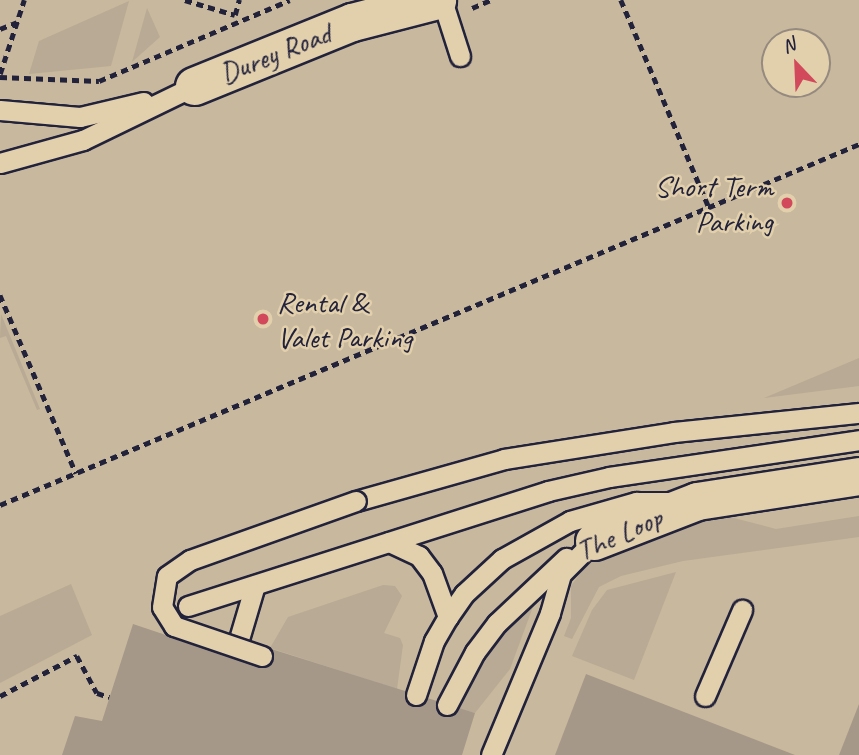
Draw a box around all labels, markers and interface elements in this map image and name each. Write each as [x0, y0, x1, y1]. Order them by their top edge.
street label: Durey Road [214, 14, 336, 92]
north arrow [761, 28, 831, 98]
text: N [778, 32, 799, 59]
place label: Short Term Parking [655, 168, 773, 238]
marker: Short Term Parking [779, 195, 795, 211]
place label: Rental & Valet Parking [277, 284, 413, 354]
marker: Rental & Valet Parking [255, 311, 271, 327]
street label: The Loop [570, 499, 668, 569]

